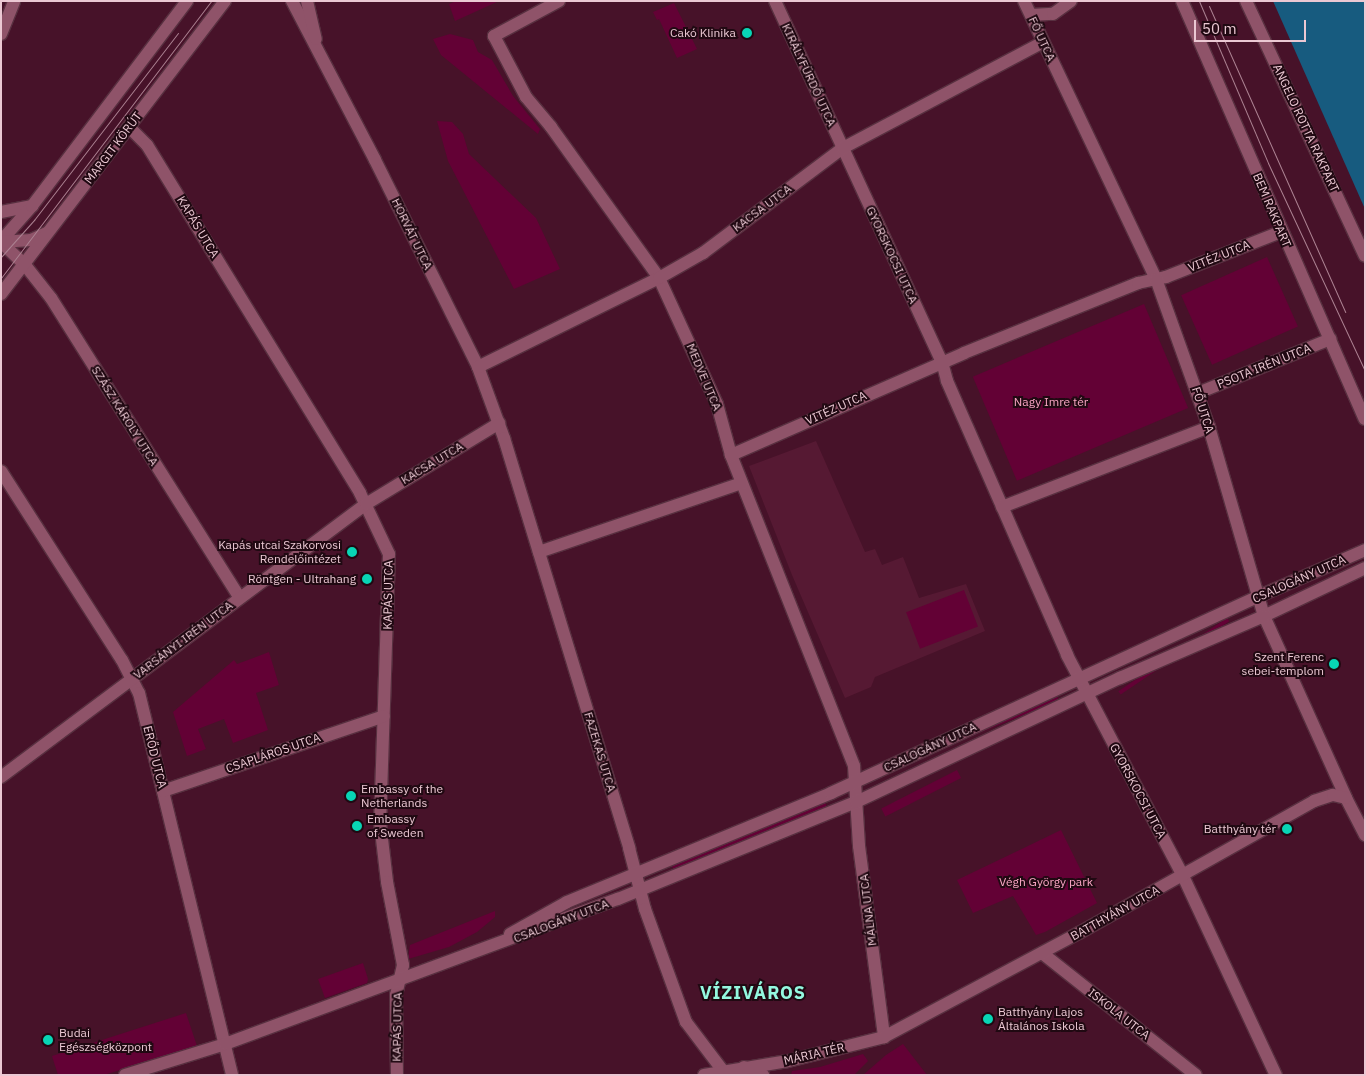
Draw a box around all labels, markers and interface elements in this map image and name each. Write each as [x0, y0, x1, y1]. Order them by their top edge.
scale bar [1196, 10, 1308, 42]
street label: FŐ UTCA [1025, 14, 1059, 64]
text: 50 m [1202, 19, 1237, 38]
street label: KIRÁLYFÜRDŐ UTCA [779, 21, 839, 129]
place label: Cakó Klinika [670, 26, 736, 40]
marker: Cakó Klinika [740, 26, 754, 40]
street label: ANGELO ROTTA RAKPART [1270, 62, 1342, 194]
street label: MARGIT KÖRÚT [81, 109, 145, 187]
street label: BEM RAKPART [1250, 171, 1294, 249]
street label: KACSA UTCA [730, 181, 794, 235]
street label: KAPÁS UTCA [174, 194, 222, 260]
street label: HORVÁT UTCA [389, 196, 435, 272]
street label: GYORSKOCSI UTCA [863, 204, 921, 306]
street label: VITÉZ UTCA [1186, 237, 1252, 275]
street label: MEDVE UTCA [683, 341, 725, 413]
street label: PSOTA IRÉN UTCA [1215, 341, 1313, 391]
street label: SZÁSZ KÁROLY UTCA [88, 364, 162, 468]
street label: FŐ UTCA [1189, 385, 1217, 435]
street label: VITÉZ UTCA [803, 388, 869, 428]
park label: Nagy Imre tér [1014, 395, 1088, 409]
street label: KACSA UTCA [398, 439, 466, 487]
place label: Kapás utcai Szakorvosi Rendelőintézet [218, 538, 341, 566]
marker: Kapás utcai Szakorvosi Rendelőintézet [345, 545, 359, 559]
street label: CSALOGÁNY UTCA [1250, 552, 1348, 606]
street label: KAPÁS UTCA [380, 560, 396, 630]
place label: Röntgen - Ultrahang [248, 572, 356, 586]
marker: Röntgen - Ultrahang [360, 572, 374, 586]
street label: VARSÁNYI IRÉN UTCA [130, 598, 236, 682]
place label: Szent Ferenc sebei-templom [1242, 650, 1324, 678]
marker: Szent Ferenc sebei-templom [1328, 658, 1340, 670]
street label: FAZEKAS UTCA [581, 710, 619, 794]
street label: CSALOGÁNY UTCA [881, 719, 979, 775]
street label: ERŐD UTCA [140, 724, 170, 790]
street label: CSAPLÁROS UTCA [224, 730, 322, 776]
street label: GYORSKOCSI UTCA [1107, 741, 1169, 841]
place label: Embassy of the Netherlands [361, 782, 443, 810]
marker: Embassy of the Netherlands [345, 790, 357, 802]
place label: Embassy of Sweden [367, 812, 423, 840]
marker: Embassy of Sweden [351, 820, 363, 832]
place label: Batthyány tér [1204, 822, 1276, 836]
marker: Batthyány tér [1280, 822, 1294, 836]
street label: MÁLNA UTCA [856, 873, 880, 947]
park label: Végh György park [999, 875, 1093, 889]
street label: BATTHYÁNY UTCA [1068, 883, 1162, 943]
street label: CSALOGÁNY UTCA [511, 896, 611, 946]
district label: VÍZIVÁROS [699, 982, 807, 1004]
street label: ISKOLA UTCA [1085, 985, 1153, 1043]
street label: KAPÁS UTCA [389, 992, 405, 1062]
place label: Batthyány Lajos Általános Iskola [998, 1005, 1085, 1033]
marker: Batthyány Lajos Általános Iskola [982, 1013, 994, 1025]
place label: Budai Egészségközpont [59, 1026, 152, 1054]
marker: Budai Egészségközpont [41, 1033, 55, 1047]
street label: MÁRIA TÉR [782, 1040, 846, 1068]

